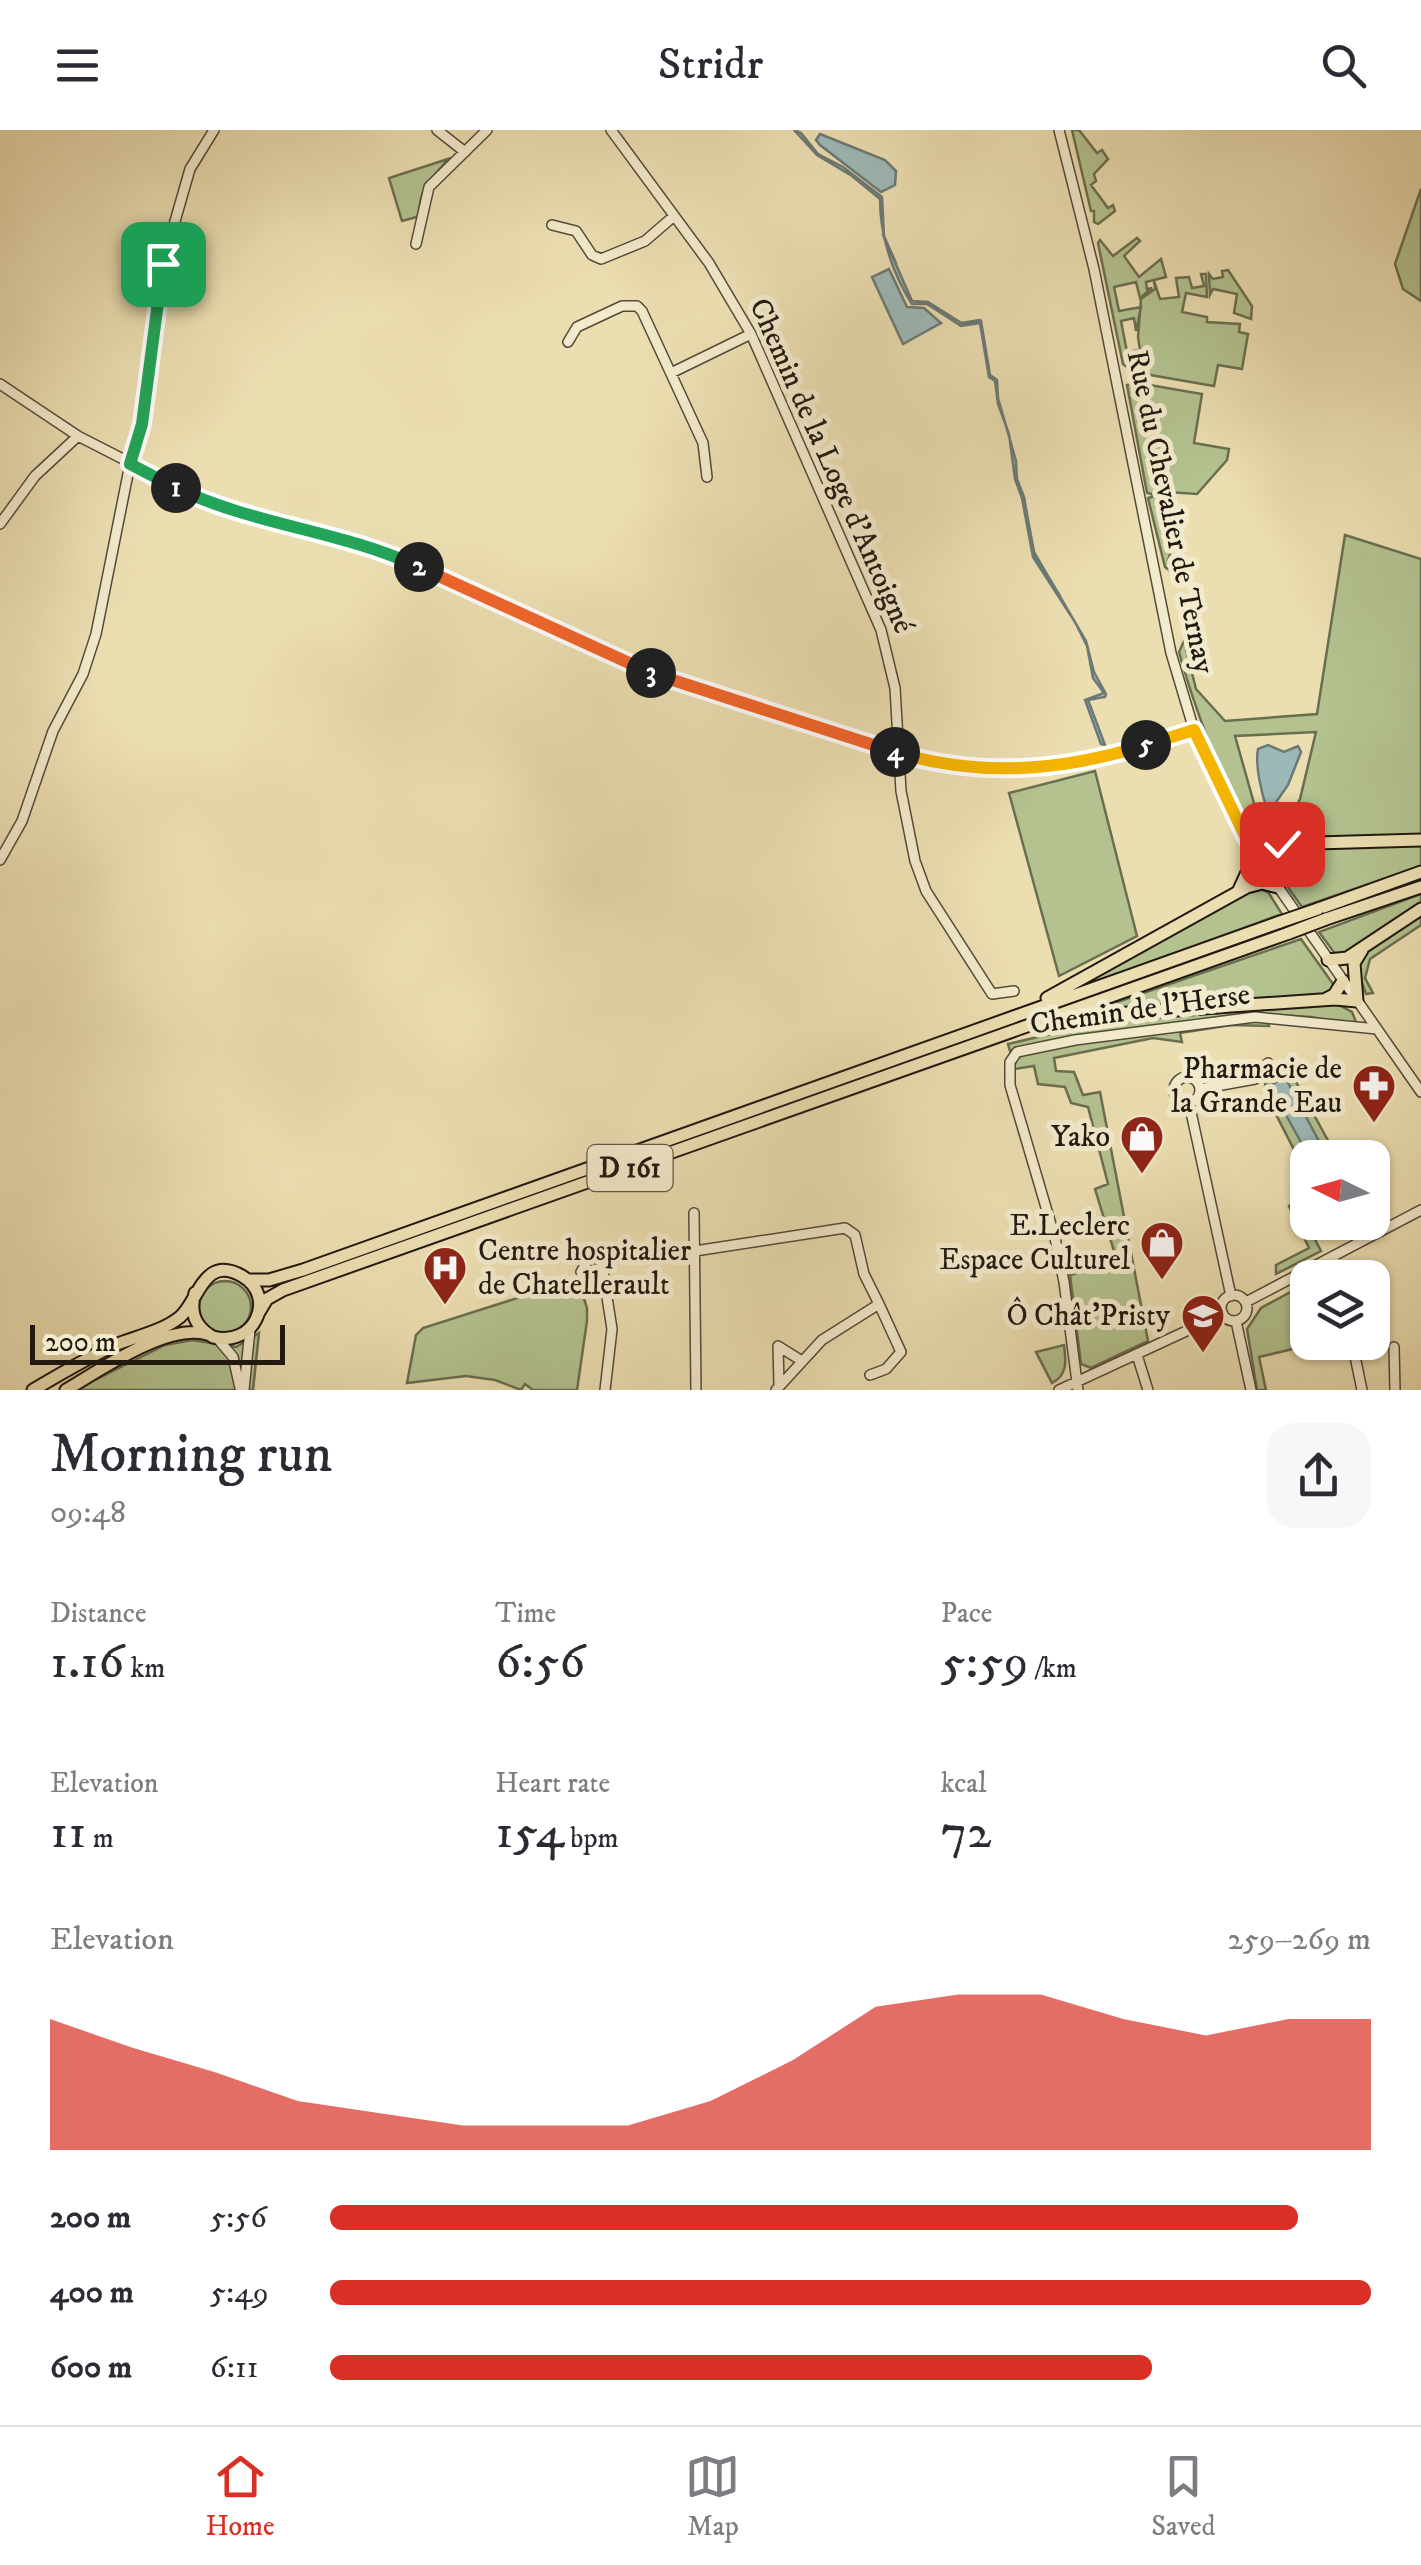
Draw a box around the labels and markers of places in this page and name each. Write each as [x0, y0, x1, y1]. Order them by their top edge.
pin [121, 222, 206, 307]
pin: 1 [151, 463, 201, 513]
pin: 2 [394, 542, 444, 592]
pin: 3 [626, 648, 676, 698]
pin: 5 [1121, 720, 1171, 770]
pin: 4 [870, 727, 920, 777]
pin [1240, 802, 1325, 887]
place label: Pharmacie de la Grande Eau [1171, 1051, 1342, 1122]
pharmacy icon: Pharmacie de la Grande Eau [1351, 1063, 1397, 1124]
shop icon: Yako [1119, 1114, 1165, 1175]
place label: Yako [1051, 1119, 1110, 1156]
place label: E.Leclerc Espace Culturel [939, 1208, 1130, 1279]
shop icon: E.Leclerc Espace Culturel [1139, 1220, 1185, 1281]
place label: Centre hospitalier de Chatellerault [478, 1233, 691, 1304]
hospital icon: Centre hospitalier de Chatellerault [422, 1245, 468, 1306]
school or university icon: Ô Chât'Pristy [1180, 1293, 1226, 1354]
place label: Ô Chât'Pristy [1006, 1296, 1171, 1335]

